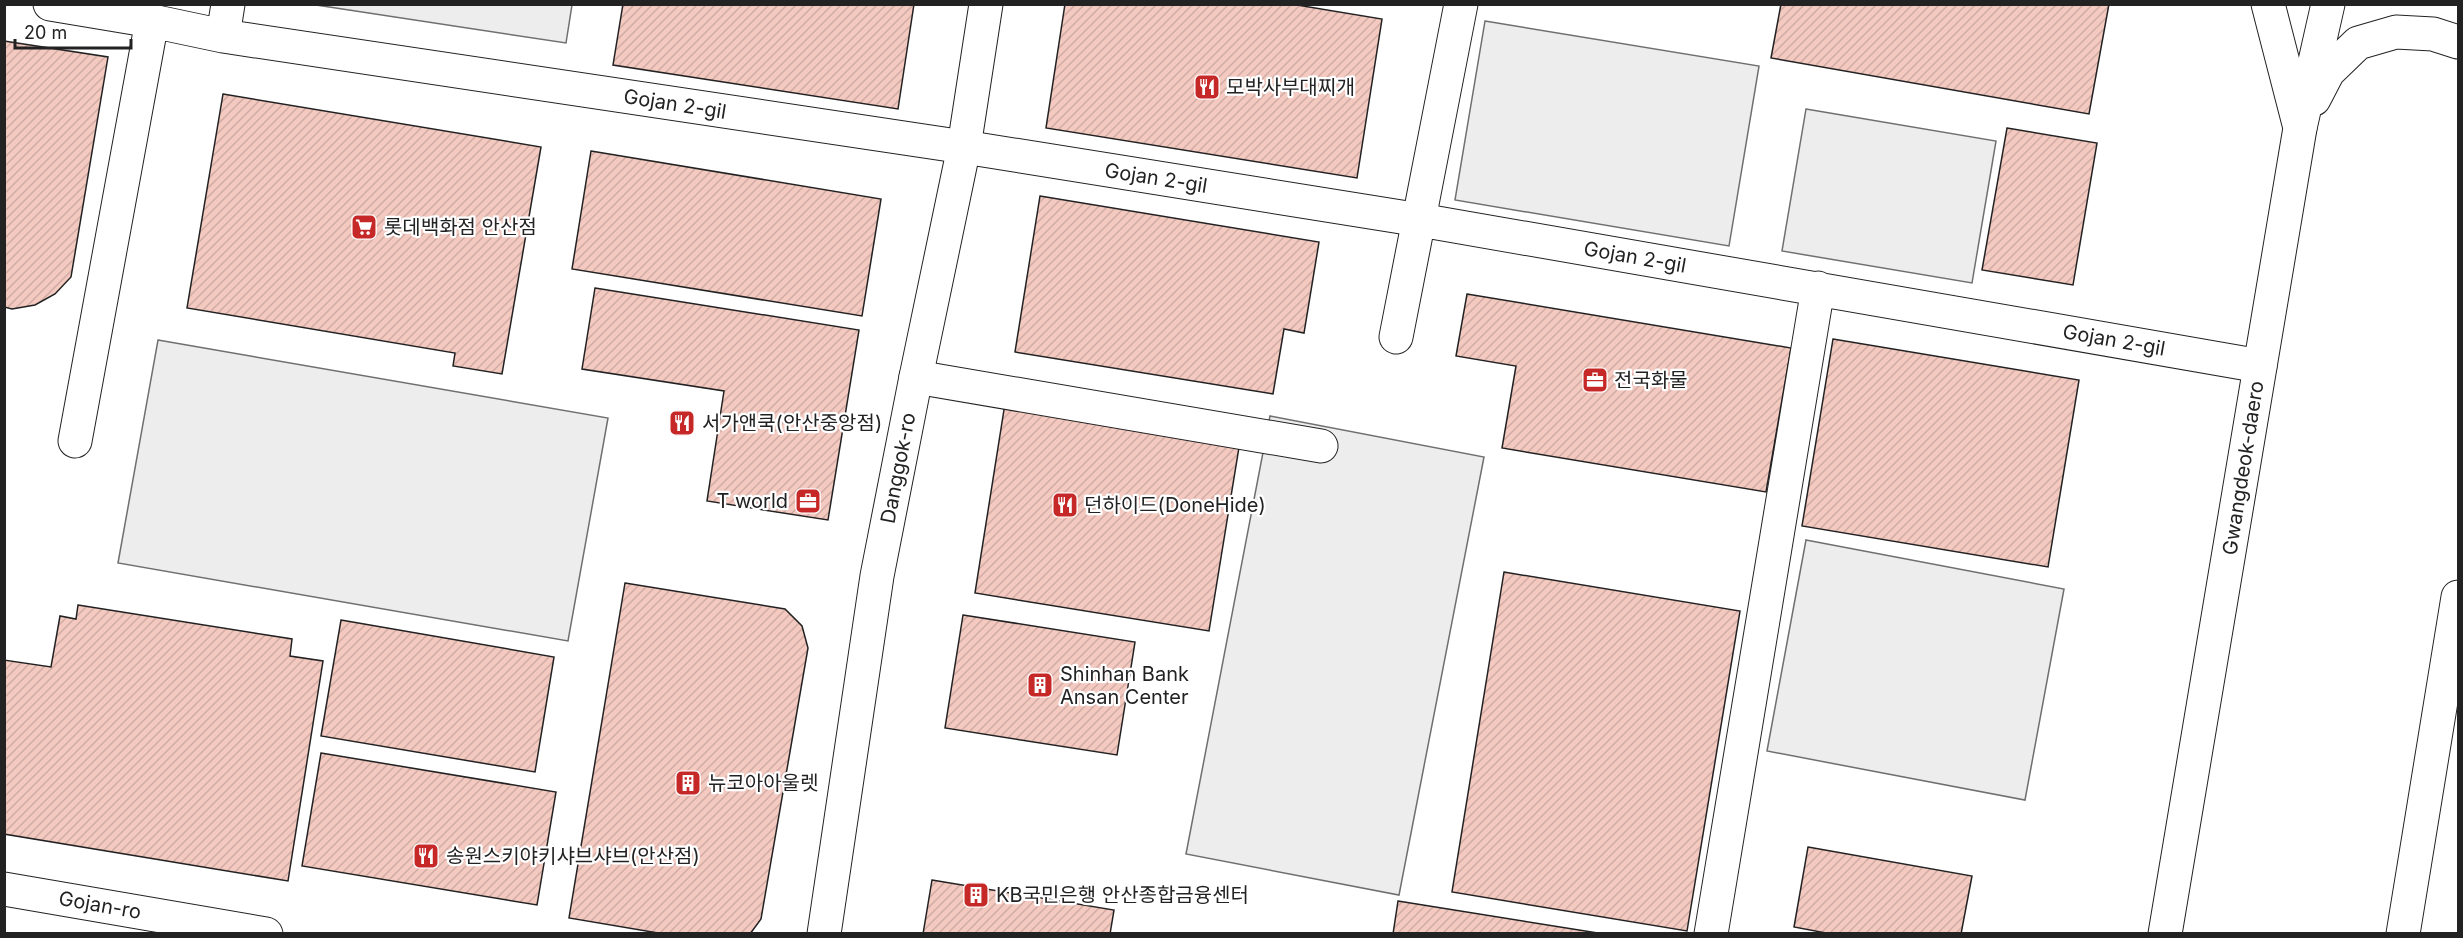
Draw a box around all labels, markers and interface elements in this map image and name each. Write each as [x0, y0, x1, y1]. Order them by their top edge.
scale bar [15, 12, 130, 50]
text: 20 m [24, 22, 67, 43]
restaurant icon: 모박사부대찌개 [1192, 72, 1222, 102]
place label: 모박사부대찌개 [1226, 75, 1355, 99]
street label: Gojan 2-gil [622, 84, 728, 124]
street label: Gojan 2-gil [1103, 158, 1209, 198]
supermarket icon: 롯데백화점 안산점 [349, 212, 379, 242]
place label: 롯데백화점 안산점 [384, 215, 537, 239]
street label: Gojan 2-gil [1582, 236, 1688, 278]
street label: Gojan 2-gil [2061, 319, 2167, 361]
office icon: 전국화물 [1580, 365, 1610, 395]
place label: 전국화물 [1614, 368, 1688, 392]
street label: Gwangdeok-daero [2217, 379, 2269, 557]
restaurant icon: 서가앤쿡(안산중앙점) [667, 408, 697, 438]
place label: 서가앤쿡(안산중앙점) [702, 411, 882, 435]
street label: Danggok-ro [875, 411, 921, 525]
office icon: T world [793, 486, 823, 516]
place label: T world [717, 489, 788, 513]
restaurant icon: 던하이드(DoneHide) [1050, 490, 1080, 520]
place label: 던하이드(DoneHide) [1084, 493, 1266, 517]
place label: Shinhan Bank Ansan Center [1060, 662, 1189, 709]
building icon: Shinhan Bank Ansan Center [1025, 670, 1055, 700]
building icon: 뉴코아아울렛 [673, 768, 703, 798]
place label: 뉴코아아울렛 [708, 771, 818, 795]
restaurant icon: 송원스키야키샤브샤브(안산점) [411, 841, 441, 871]
place label: 송원스키야키샤브샤브(안산점) [446, 844, 700, 868]
building icon: KB국민은행 안산종합금융센터 [961, 880, 991, 910]
place label: KB국민은행 안산종합금융센터 [996, 883, 1249, 907]
street label: Gojan-ro [57, 886, 143, 924]

